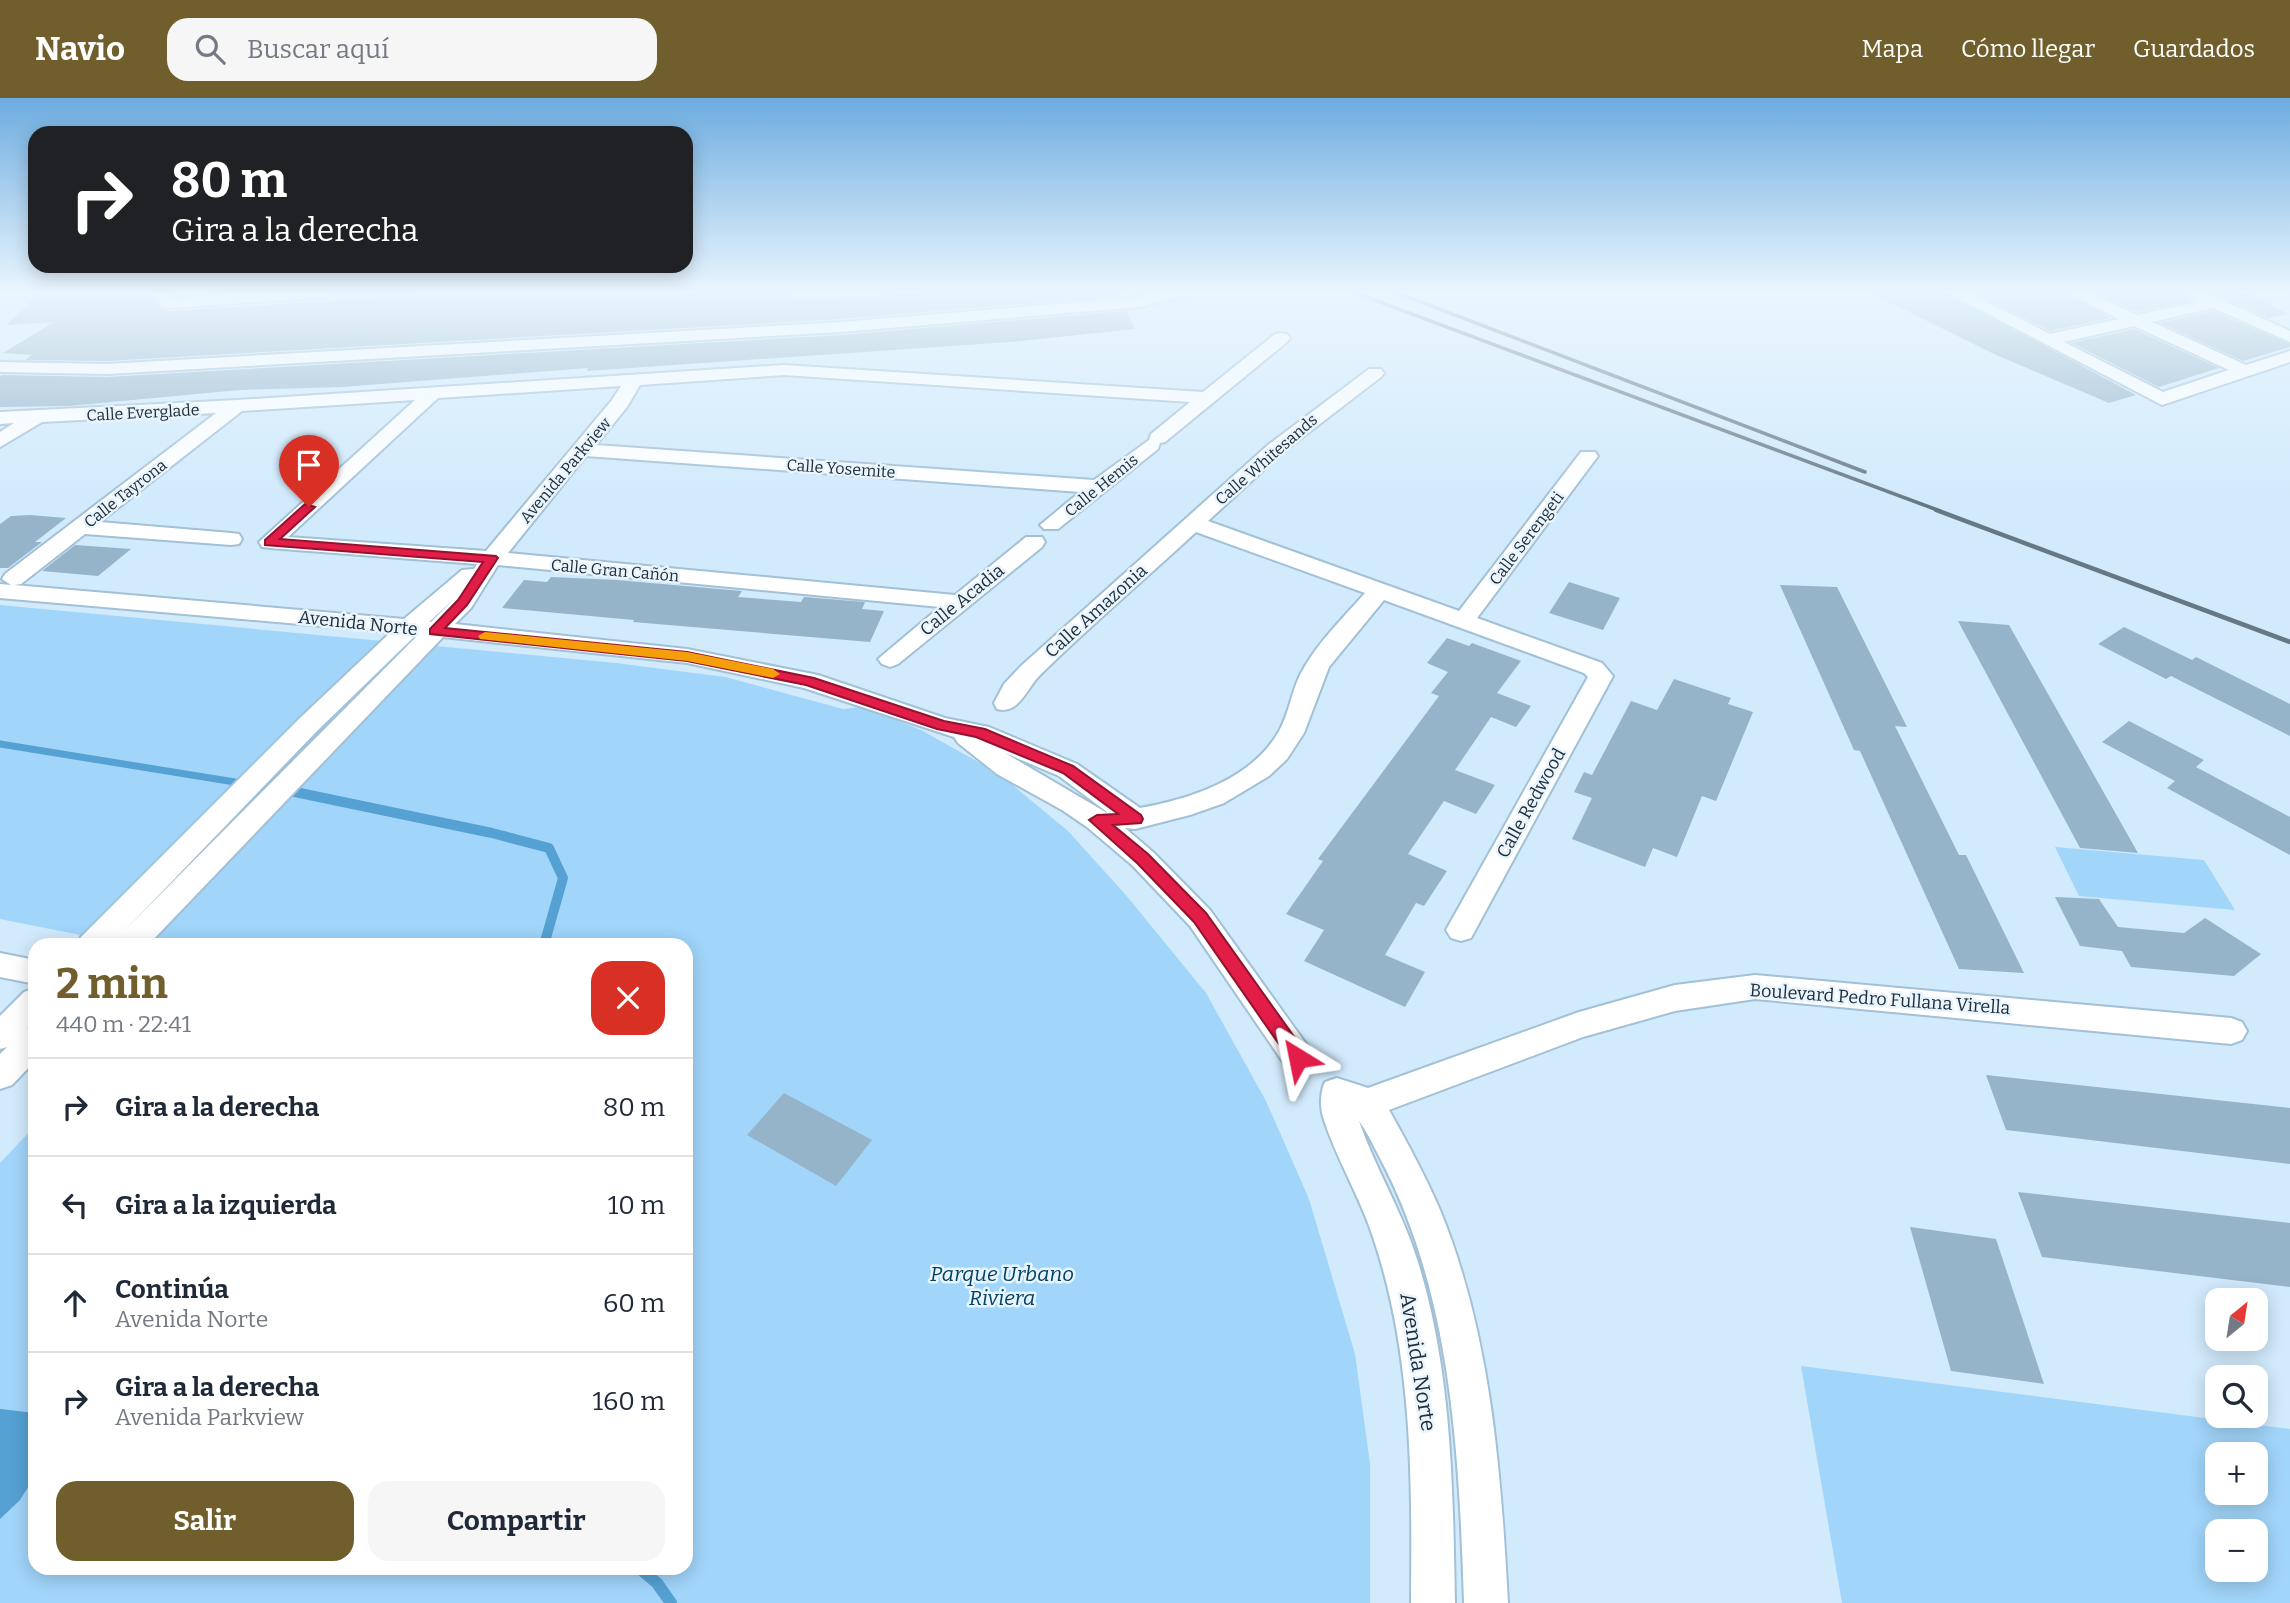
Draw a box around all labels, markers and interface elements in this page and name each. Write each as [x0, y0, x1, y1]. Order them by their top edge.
search box [167, 18, 657, 81]
text: Navio [35, 29, 125, 69]
icon: search [191, 30, 229, 68]
text: Buscar aquí [247, 34, 389, 65]
text: Mapa [1862, 35, 1923, 63]
text: Cómo llegar [1961, 35, 2095, 63]
text: Guardados [2133, 35, 2255, 63]
text: 80 m [171, 151, 287, 210]
icon: right [56, 154, 147, 245]
text: Gira a la derecha [171, 211, 418, 249]
street label: Calle Everglade [86, 400, 200, 425]
street label: Calle Whitesands [1211, 410, 1321, 509]
street label: Avenida Parkview [516, 414, 615, 527]
pin [279, 435, 339, 507]
icon: arrive [290, 446, 328, 484]
street label: Calle Hemis [1061, 450, 1142, 521]
street label: Calle Tayrona [80, 455, 171, 532]
street label: Calle Yosemite [786, 455, 896, 482]
street label: Calle Serengeti [1485, 488, 1568, 589]
street label: Calle Gran Cañón [550, 555, 680, 586]
street label: Calle Acadia [916, 559, 1009, 641]
street label: Calle Amazonia [1040, 559, 1152, 663]
street label: Avenida Norte [297, 606, 419, 640]
street label: Calle Redwood [1492, 744, 1570, 862]
text: 2 min [56, 959, 168, 1009]
button: close [591, 961, 665, 1035]
street label: Boulevard Pedro Fullana Virella [1749, 979, 2011, 1019]
text: 440 m · 22:41 [56, 1010, 191, 1038]
position arrow [1261, 1021, 1335, 1095]
icon: right [56, 1088, 94, 1126]
text: Gira a la derecha [115, 1092, 319, 1123]
text: 80 m [603, 1092, 665, 1123]
icon: left [56, 1186, 94, 1224]
text: Gira a la izquierda [115, 1190, 337, 1221]
text: 10 m [608, 1190, 665, 1221]
park label: Parque Urbano Riviera [930, 1261, 1074, 1311]
text: Continúa [115, 1274, 229, 1305]
icon: ahead [56, 1284, 94, 1322]
text: 60 m [603, 1288, 665, 1319]
north arrow [2205, 1288, 2268, 1351]
map controls [2205, 1288, 2268, 1582]
street label: Avenida Norte [1394, 1291, 1442, 1433]
text: Avenida Norte [115, 1305, 268, 1333]
button: search [2205, 1365, 2268, 1428]
text: Gira a la derecha [115, 1372, 319, 1403]
icon: right [56, 1382, 94, 1420]
text: 160 m [593, 1386, 665, 1417]
text: Avenida Parkview [115, 1403, 304, 1431]
button: + [2205, 1442, 2268, 1505]
button: Salir [56, 1481, 354, 1561]
button: Compartir [368, 1481, 665, 1561]
button: − [2205, 1519, 2268, 1582]

